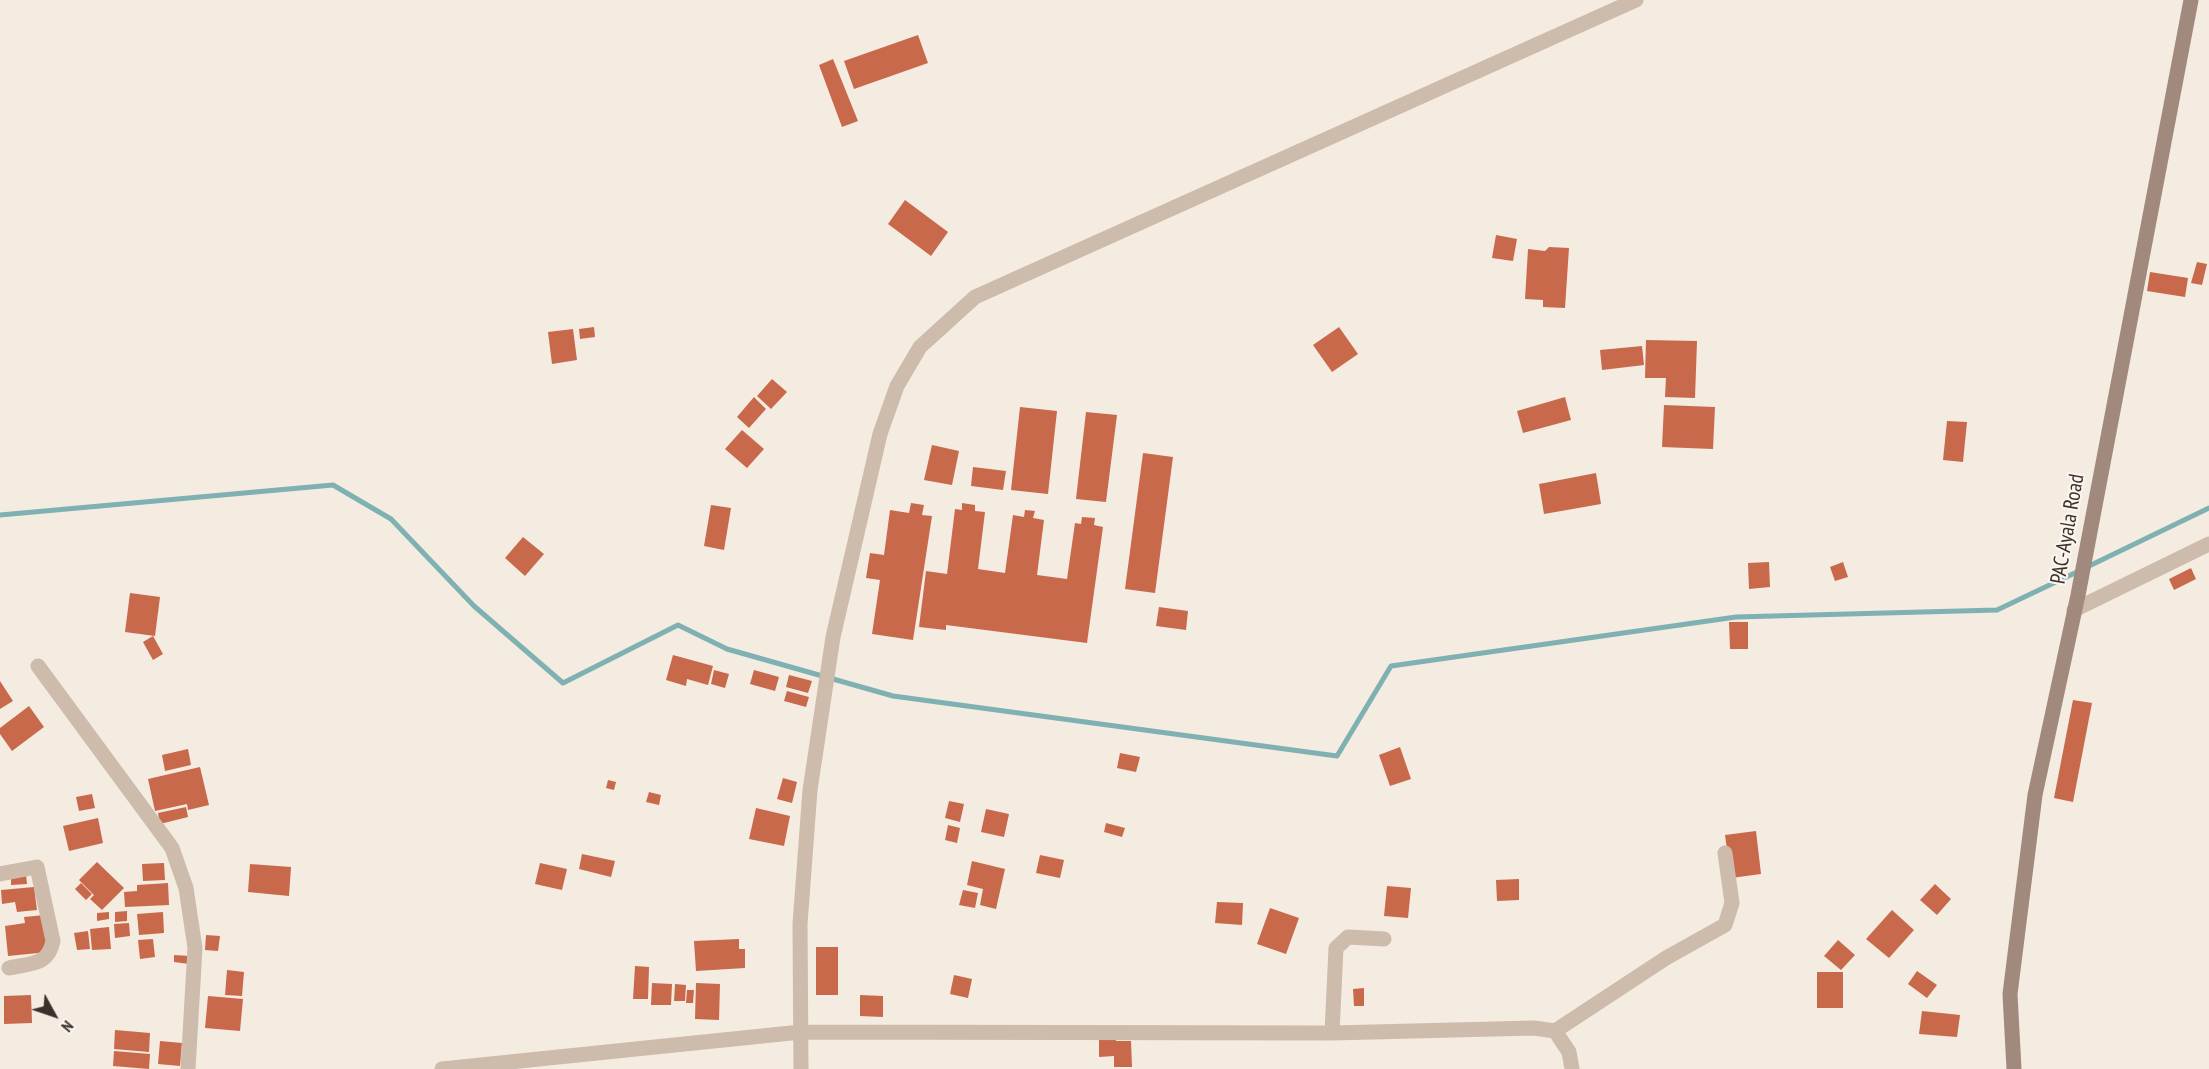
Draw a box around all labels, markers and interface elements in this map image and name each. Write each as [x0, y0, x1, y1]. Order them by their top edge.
street label: PAC-Ayala Road [2046, 472, 2090, 586]
north arrow [24, 985, 84, 1045]
text: N [57, 1017, 78, 1036]

